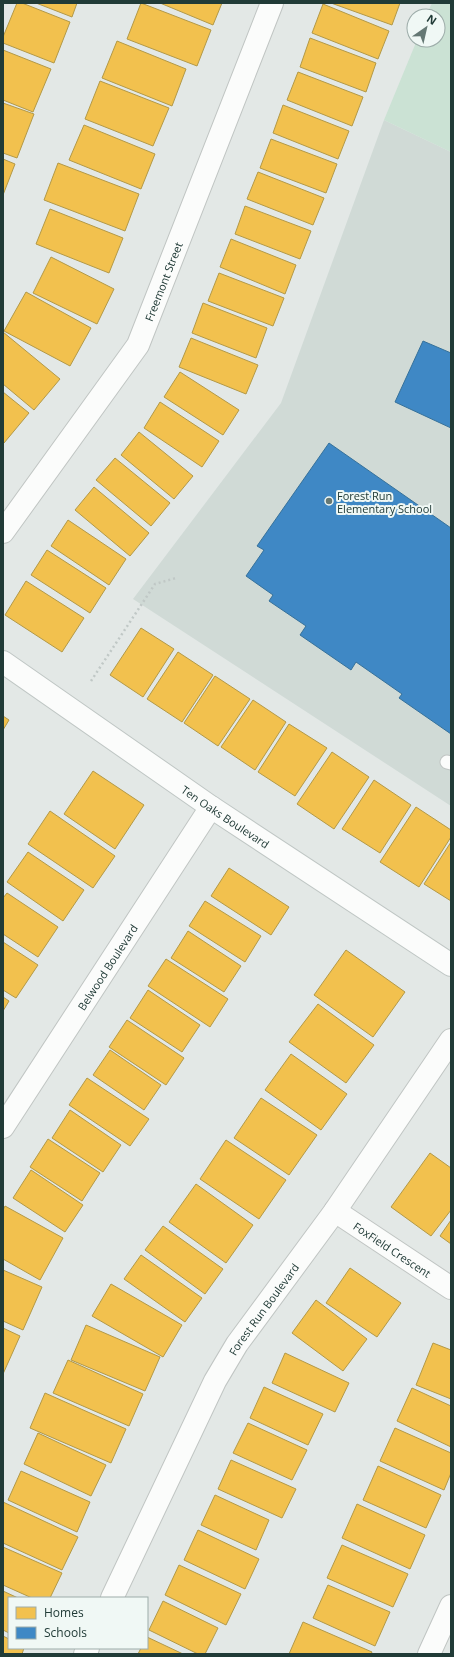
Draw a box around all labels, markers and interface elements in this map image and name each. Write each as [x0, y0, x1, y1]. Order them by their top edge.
north arrow [406, 8, 446, 48]
text: N [424, 11, 440, 28]
street label: Freemont Street [141, 240, 185, 323]
place label: Forest Run Elementary School [337, 488, 432, 516]
marker: Forest Run Elementary School [324, 496, 334, 506]
street label: Ten Oaks Boulevard [179, 781, 273, 851]
street label: Belwood Boulevard [74, 921, 141, 1013]
street label: FoxField Crescent [351, 1218, 434, 1280]
street label: Forest Run Boulevard [225, 1260, 302, 1358]
legend [8, 1597, 148, 1649]
text: Homes [44, 1604, 84, 1621]
text: Schools [44, 1624, 87, 1641]

